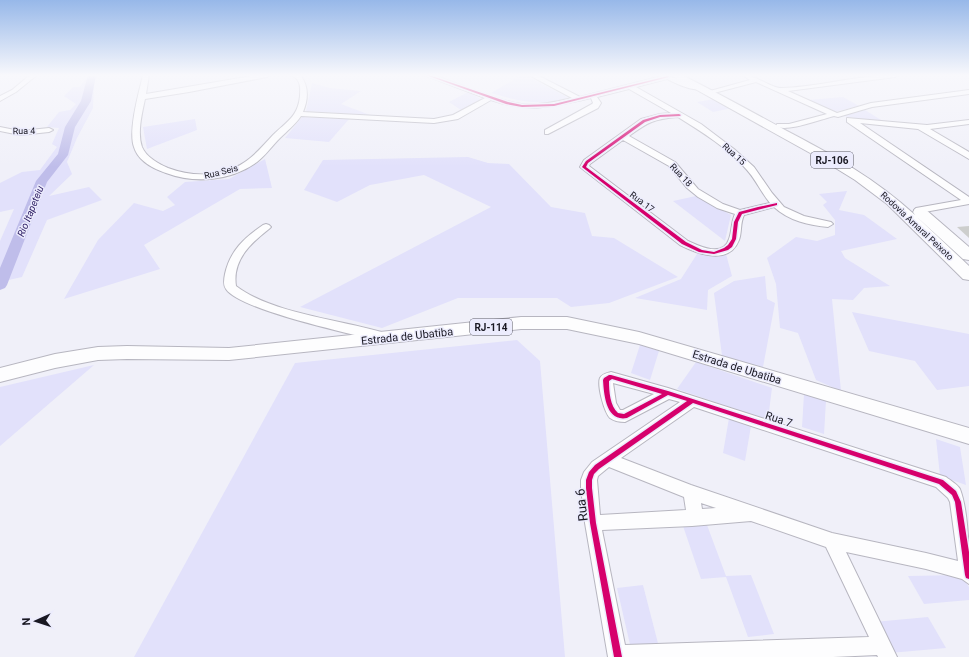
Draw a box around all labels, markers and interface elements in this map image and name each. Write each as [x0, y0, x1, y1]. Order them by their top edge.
street label: Rua 4 [13, 126, 35, 136]
street label: Rua 15 [720, 141, 748, 167]
road number: RJ-106 [811, 152, 853, 168]
street label: Rua 18 [668, 161, 694, 189]
street label: Rua Seis [203, 163, 239, 181]
water label: Rio Itapeteiu [15, 183, 46, 238]
street label: Rua 17 [628, 190, 656, 214]
street label: Rodovia Amaral Peixoto [879, 190, 955, 262]
road number: RJ-114 [470, 319, 512, 335]
street label: Estrada de Ubatiba [360, 325, 454, 348]
street label: Estrada de Ubatiba [691, 348, 783, 387]
street label: Rua 7 [764, 409, 794, 430]
street label: Rua 6 [572, 488, 591, 522]
north arrow [16, 601, 56, 641]
text: N [20, 617, 33, 626]

